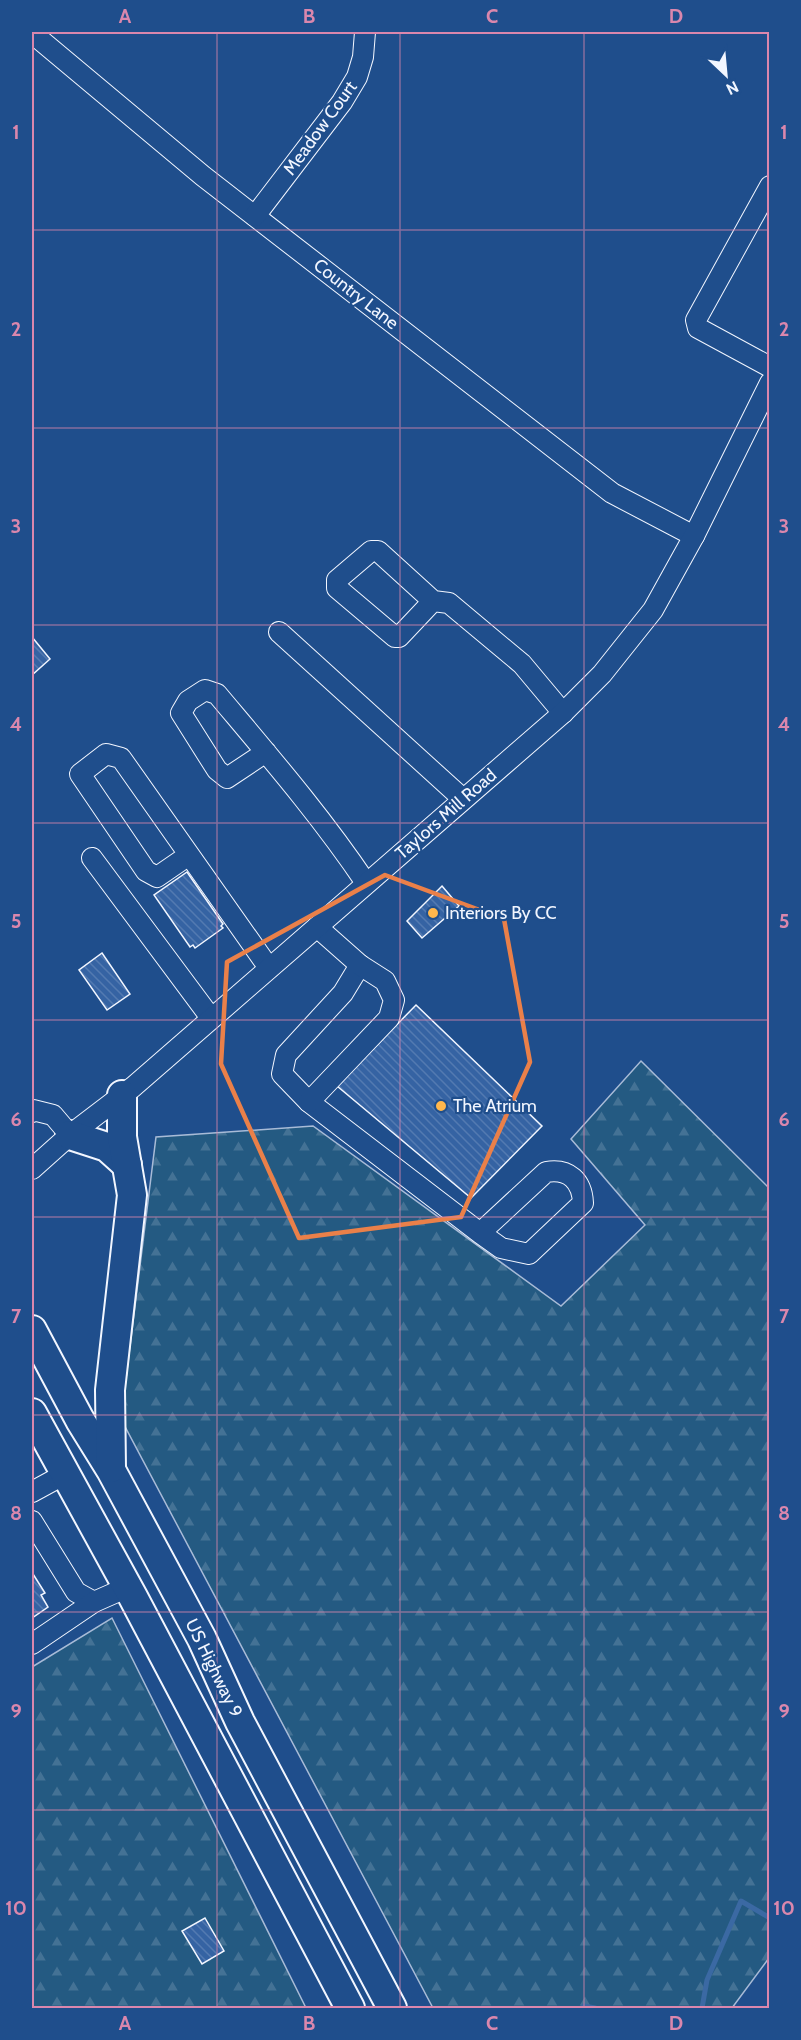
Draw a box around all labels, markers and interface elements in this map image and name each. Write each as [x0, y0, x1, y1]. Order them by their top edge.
text: A [119, 4, 132, 28]
text: B [303, 4, 315, 28]
text: C [486, 4, 498, 28]
text: D [669, 4, 683, 28]
north arrow [696, 45, 756, 105]
street label: Meadow Court [278, 77, 362, 179]
text: N [723, 77, 742, 99]
text: 1 [12, 120, 20, 144]
text: 1 [780, 120, 788, 144]
street label: Country Lane [309, 254, 403, 334]
text: 2 [11, 317, 21, 341]
text: 2 [779, 317, 789, 341]
text: 3 [11, 514, 21, 538]
text: 3 [779, 514, 789, 538]
text: 4 [10, 712, 22, 736]
text: 4 [778, 712, 790, 736]
street label: Taylors Mill Road [391, 764, 501, 864]
place label: Interiors By CC [445, 902, 557, 924]
marker: Interiors By CC [426, 906, 440, 920]
text: 5 [11, 909, 21, 933]
text: 5 [779, 909, 789, 933]
place label: The Atrium [453, 1095, 537, 1117]
marker: The Atrium [434, 1099, 448, 1113]
text: 6 [10, 1107, 22, 1131]
text: 6 [778, 1107, 790, 1131]
text: 7 [11, 1304, 22, 1328]
text: 7 [779, 1304, 790, 1328]
text: 8 [10, 1501, 22, 1525]
text: 8 [778, 1501, 790, 1525]
street label: US Highway 9 [181, 1615, 247, 1721]
text: 9 [10, 1699, 22, 1723]
text: 9 [778, 1699, 790, 1723]
text: 10 [5, 1896, 27, 1920]
text: 10 [773, 1896, 795, 1920]
text: A [119, 2011, 132, 2035]
text: B [303, 2011, 315, 2035]
text: C [486, 2011, 498, 2035]
text: D [669, 2011, 683, 2035]

